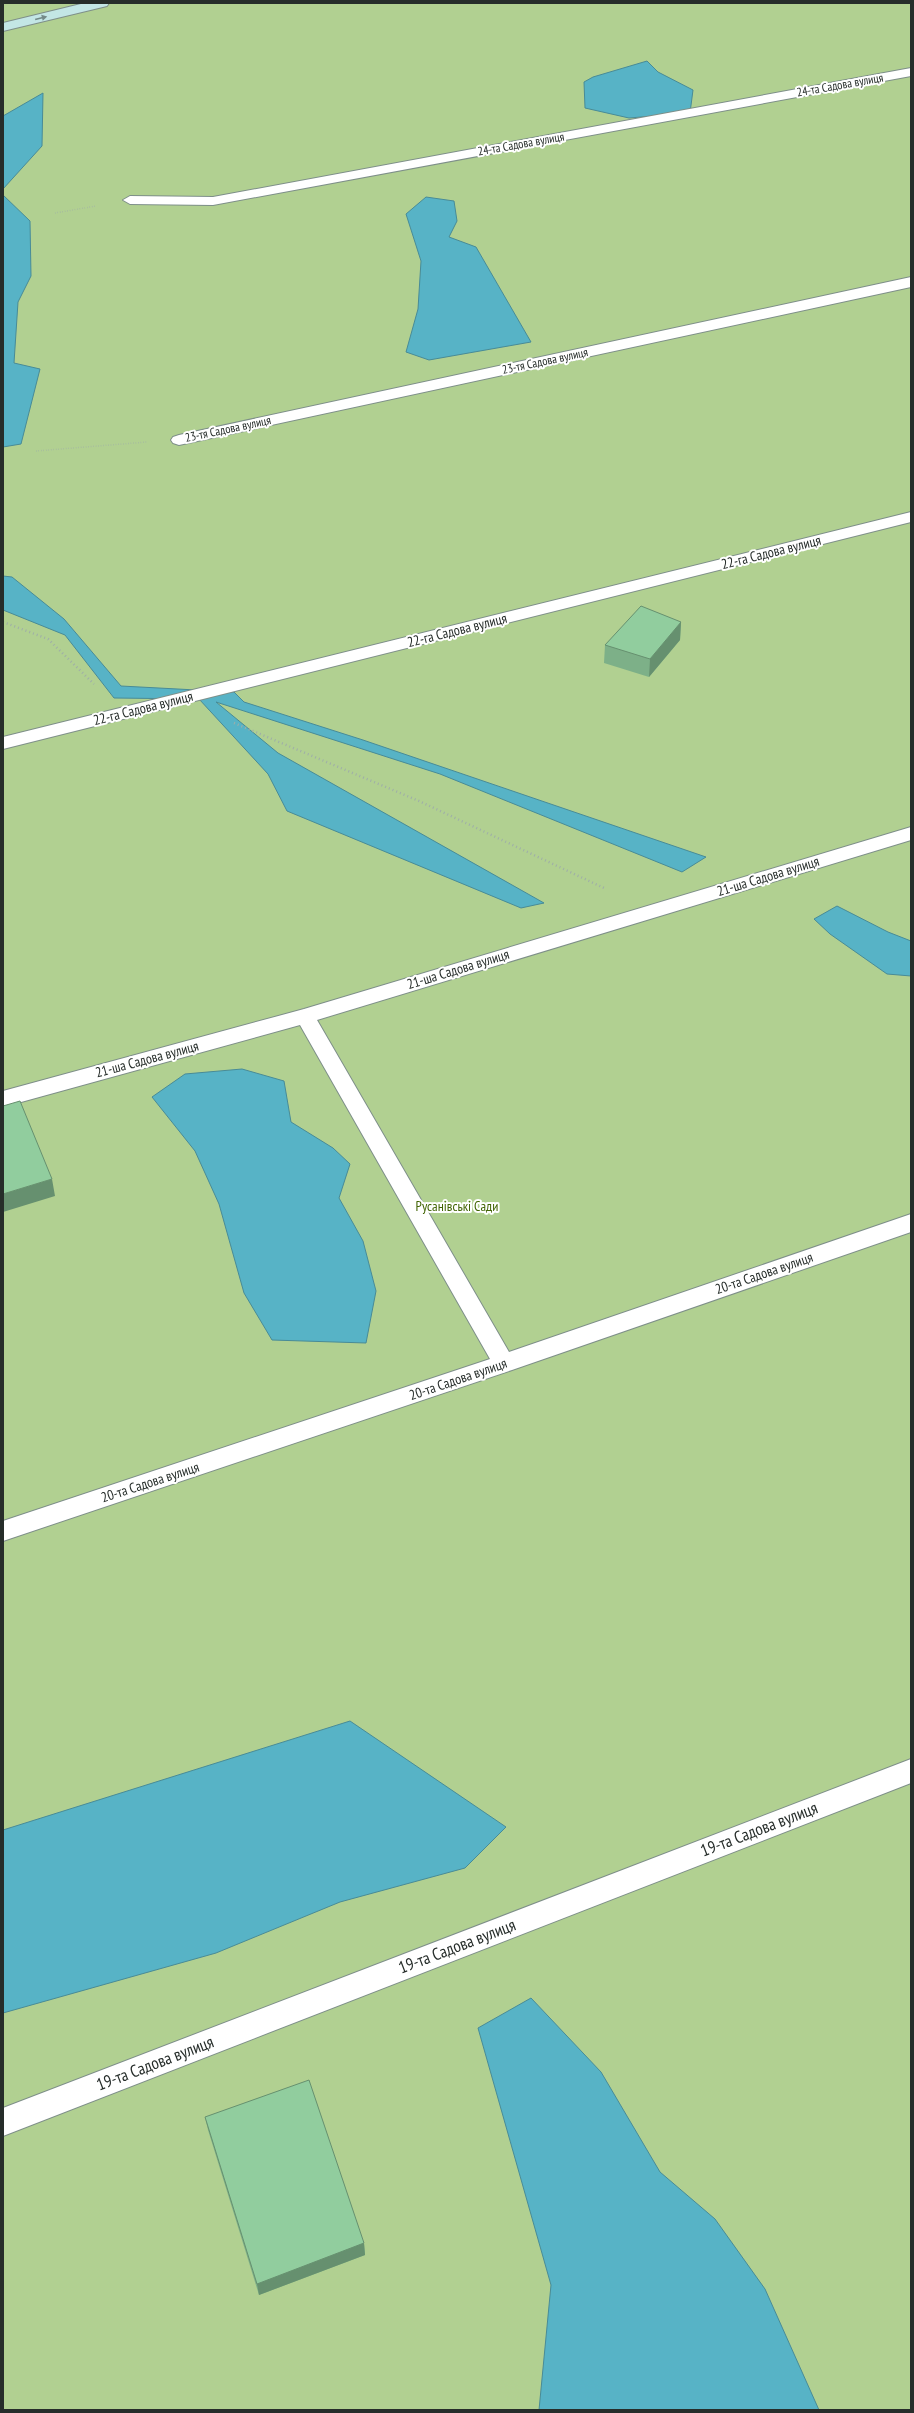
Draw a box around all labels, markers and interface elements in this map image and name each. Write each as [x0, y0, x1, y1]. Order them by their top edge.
one-way arrow [35, 15, 47, 21]
street label: 24-та Садова вулиця [796, 69, 885, 99]
street label: 24-та Садова вулиця [477, 128, 566, 158]
street label: 23-тя Садова вулиця [501, 344, 590, 377]
street label: 23-тя Садова вулиця [184, 412, 273, 445]
street label: 22-га Садова вулиця [719, 531, 823, 573]
street label: 22-га Садова вулиця [405, 609, 509, 651]
street label: 22-га Садова вулиця [91, 687, 195, 729]
street label: 21-ша Садова вулиця [715, 852, 821, 900]
street label: 21-ша Садова вулиця [405, 945, 511, 993]
street label: 21-ша Садова вулиця [93, 1037, 201, 1081]
park label: Русанівські Сади [416, 1197, 498, 1215]
street label: 20-та Садова вулиця [713, 1248, 815, 1298]
street label: 20-та Садова вулиця [407, 1354, 509, 1404]
street label: 20-та Садова вулиця [99, 1458, 201, 1506]
street label: 19-та Садова вулиця [697, 1797, 821, 1861]
street label: 19-та Садова вулиця [395, 1914, 519, 1978]
street label: 19-та Садова вулиця [93, 2031, 217, 2095]

